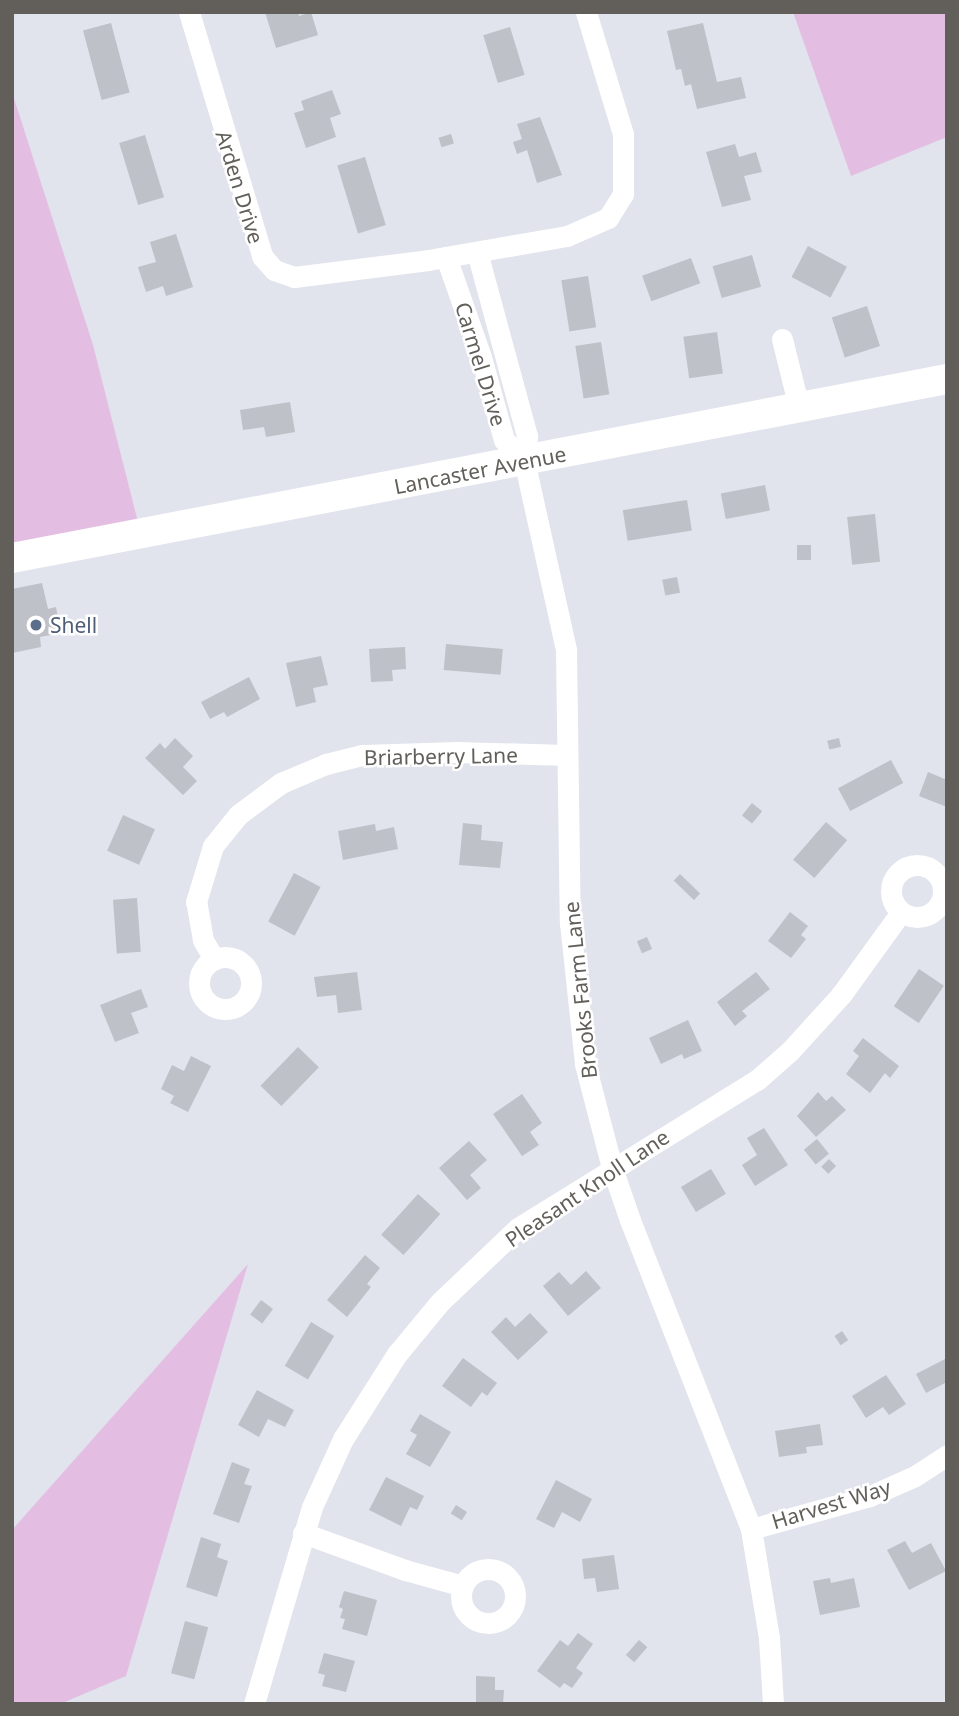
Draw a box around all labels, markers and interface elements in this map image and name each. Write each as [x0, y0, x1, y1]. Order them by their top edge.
street label: Arden Drive [211, 127, 269, 247]
street label: Carmel Drive [450, 299, 512, 429]
street label: Lancaster Avenue [392, 441, 568, 499]
place label: Shell [50, 612, 97, 638]
marker: Shell [28, 617, 44, 633]
street label: Briarberry Lane [364, 742, 518, 770]
street label: Brooks Farm Lane [558, 900, 602, 1080]
street label: Pleasant Knoll Lane [500, 1124, 674, 1252]
street label: Harvest Way [768, 1474, 894, 1534]

